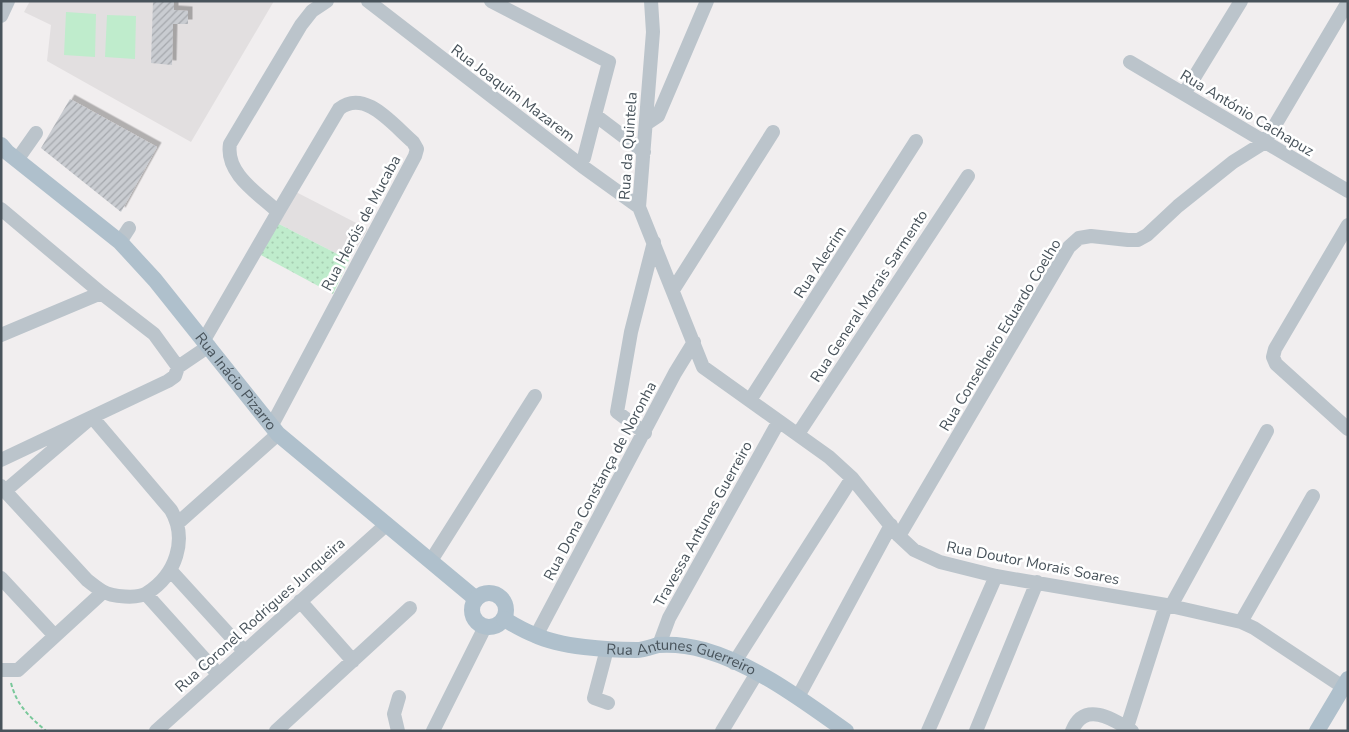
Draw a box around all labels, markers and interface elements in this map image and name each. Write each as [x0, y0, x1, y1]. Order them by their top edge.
street label: Rua Joaquim Mazarem [447, 40, 579, 146]
street label: Rua António Cachapuz [1176, 65, 1318, 161]
street label: Rua da Quintela [614, 91, 642, 201]
street label: Rua Heróis de Mucaba [317, 152, 405, 294]
street label: Rua General Morais Sarmento [806, 206, 932, 386]
street label: Rua Alecrim [789, 222, 851, 302]
street label: Rua Conselheiro Eduardo Coelho [935, 235, 1065, 435]
street label: Rua Inácio Pizarro [191, 328, 281, 434]
street label: Rua Dona Constança de Noronha [539, 378, 661, 584]
street label: Travessa Antunes Guerreiro [649, 438, 757, 610]
street label: Rua Coronel Rodrigues Junqueira [171, 533, 349, 697]
street label: Rua Doutor Morais Soares [945, 536, 1121, 590]
street label: Rua Antunes Guerreiro [606, 635, 760, 680]

